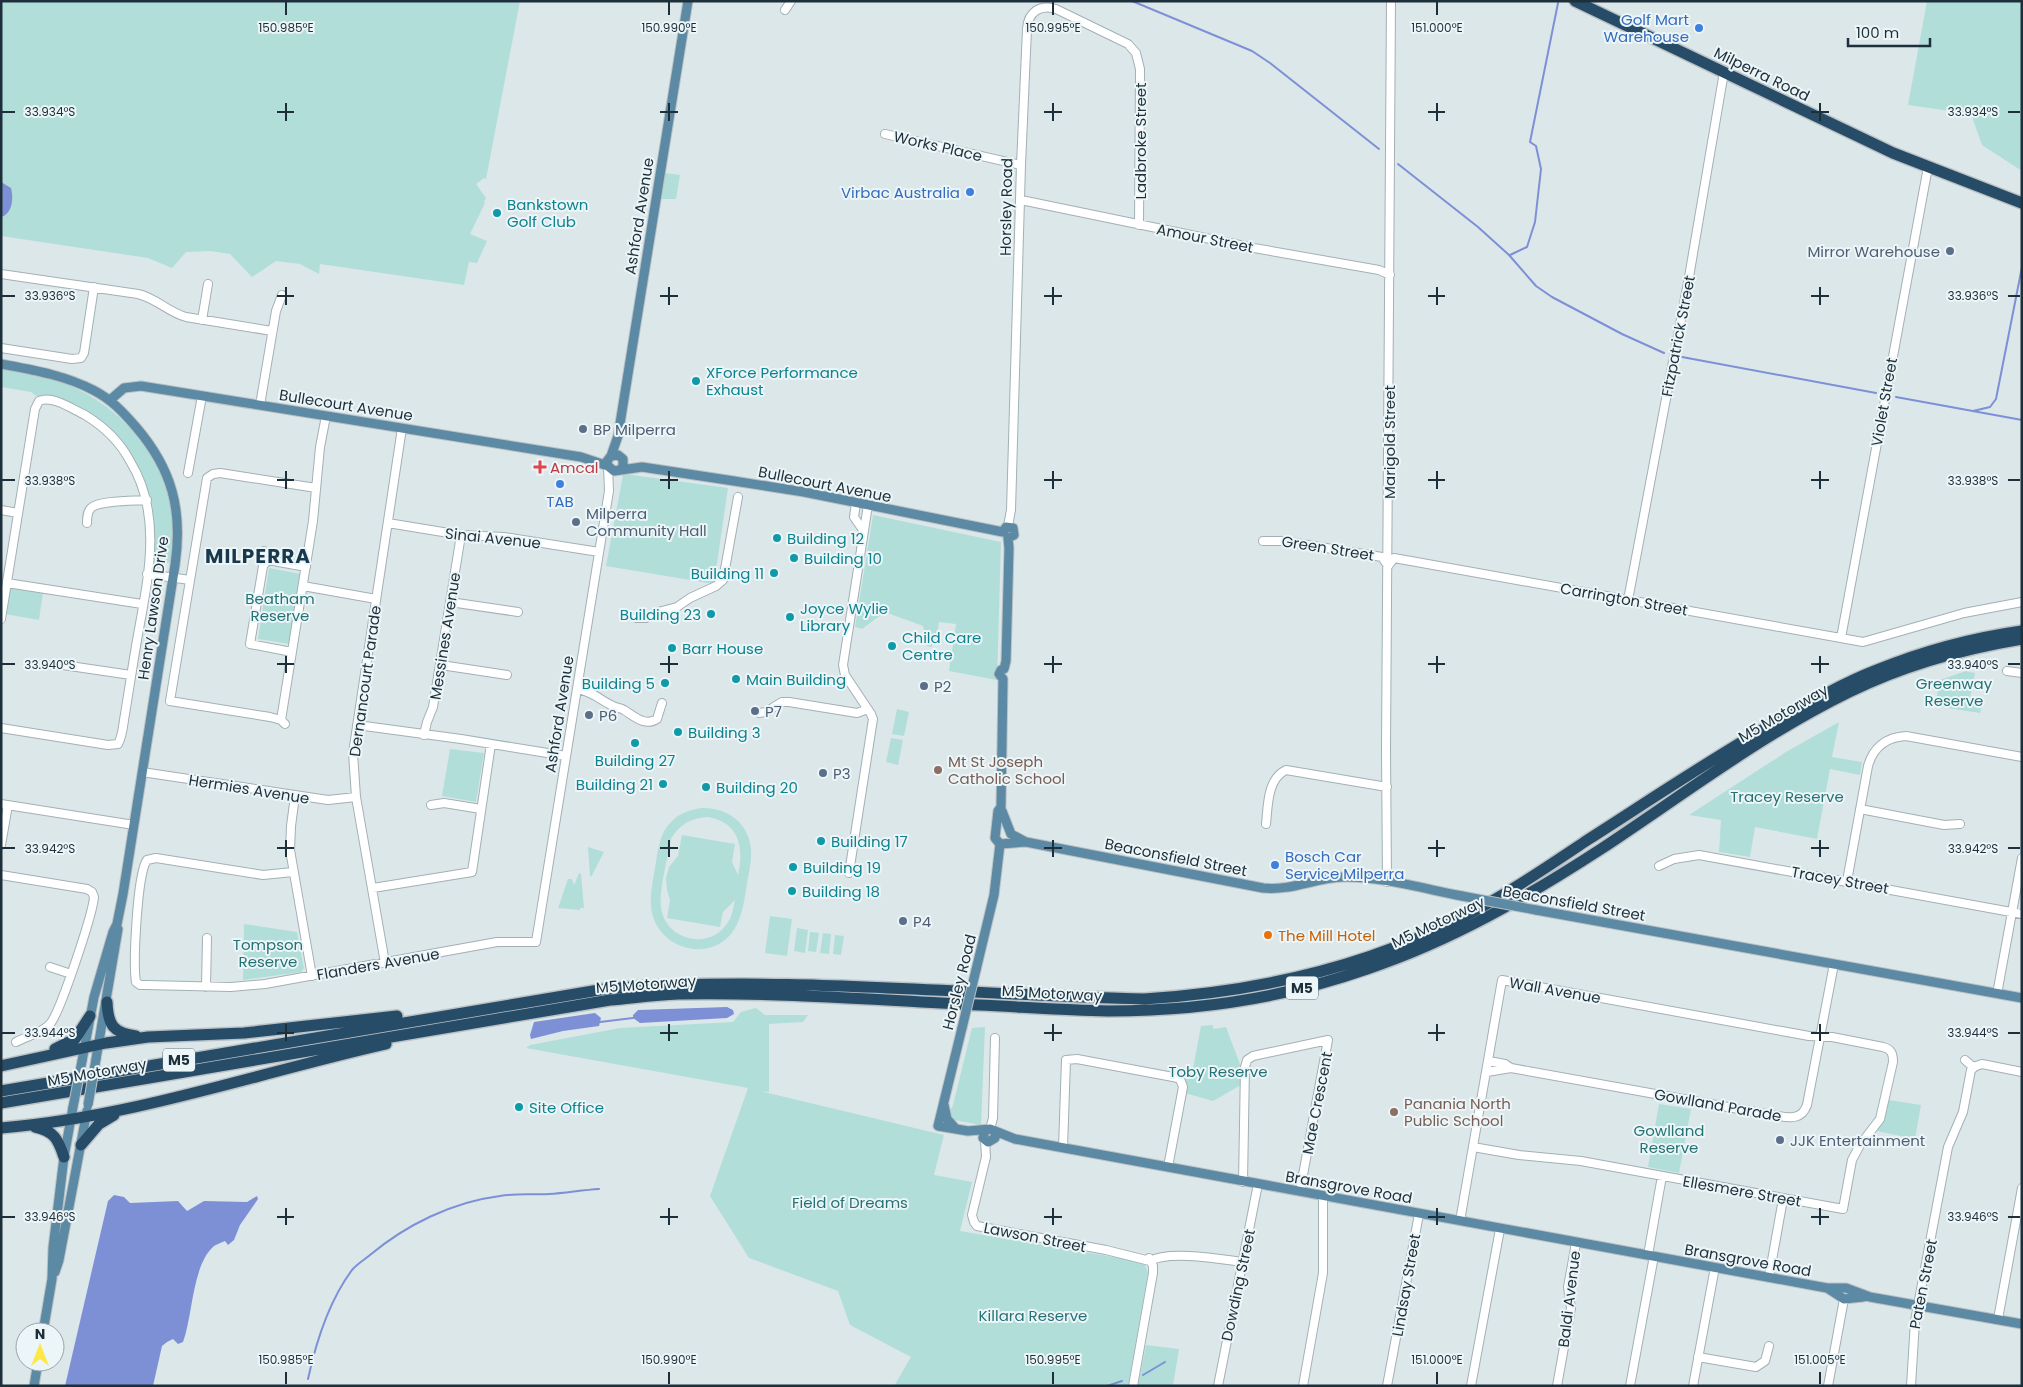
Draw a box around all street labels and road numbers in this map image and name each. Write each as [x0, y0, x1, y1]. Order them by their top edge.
street label: Milperra Road [1711, 42, 1813, 106]
street label: Ladbroke Street [1130, 82, 1151, 200]
street label: Works Place [892, 126, 984, 166]
street label: Ashford Avenue [619, 156, 659, 276]
street label: Horsley Road [995, 158, 1017, 256]
street label: Amour Street [1155, 218, 1255, 258]
street label: Fitzpatrick Street [1656, 273, 1700, 399]
street label: Violet Street [1866, 356, 1902, 448]
street label: Bullecourt Avenue [278, 384, 414, 426]
street label: Marigold Street [1379, 385, 1400, 499]
street label: Bullecourt Avenue [757, 461, 893, 507]
street label: Sinai Avenue [444, 523, 542, 553]
street label: Green Street [1280, 530, 1376, 566]
street label: Henry Lawson Drive [133, 535, 173, 681]
street label: Messines Avenue [425, 571, 465, 701]
street label: Carrington Street [1559, 577, 1689, 621]
street label: Dernancourt Parade [344, 604, 386, 758]
street label: Ashford Avenue [539, 654, 579, 774]
street label: M5 Motorway [1734, 679, 1832, 747]
street label: Hermies Avenue [187, 769, 311, 809]
street label: Beaconsfield Street [1103, 833, 1249, 881]
street label: Tracey Street [1790, 861, 1890, 899]
street label: Beaconsfield Street [1501, 880, 1647, 926]
street label: M5 Motorway [1388, 891, 1488, 953]
street label: Horsley Road [937, 932, 981, 1032]
street label: Flanders Avenue [315, 943, 441, 985]
street label: M5 Motorway [595, 970, 697, 998]
street label: Wall Avenue [1508, 972, 1602, 1008]
road number: M5 [1286, 976, 1318, 1000]
street label: M5 Motorway [1001, 980, 1103, 1006]
road number: M5 [163, 1048, 195, 1072]
street label: Mae Crescent [1297, 1050, 1337, 1156]
street label: M5 Motorway [46, 1053, 149, 1091]
street label: Gowlland Parade [1653, 1083, 1783, 1127]
street label: Bransgrove Road [1284, 1166, 1414, 1208]
street label: Ellesmere Street [1681, 1170, 1803, 1212]
street label: Lawson Street [982, 1217, 1088, 1257]
street label: Dowding Street [1216, 1227, 1260, 1343]
street label: Lindsay Street [1387, 1232, 1425, 1338]
street label: Paten Street [1904, 1237, 1942, 1331]
street label: Bransgrove Road [1683, 1239, 1813, 1281]
street label: Baldi Avenue [1553, 1249, 1585, 1349]

